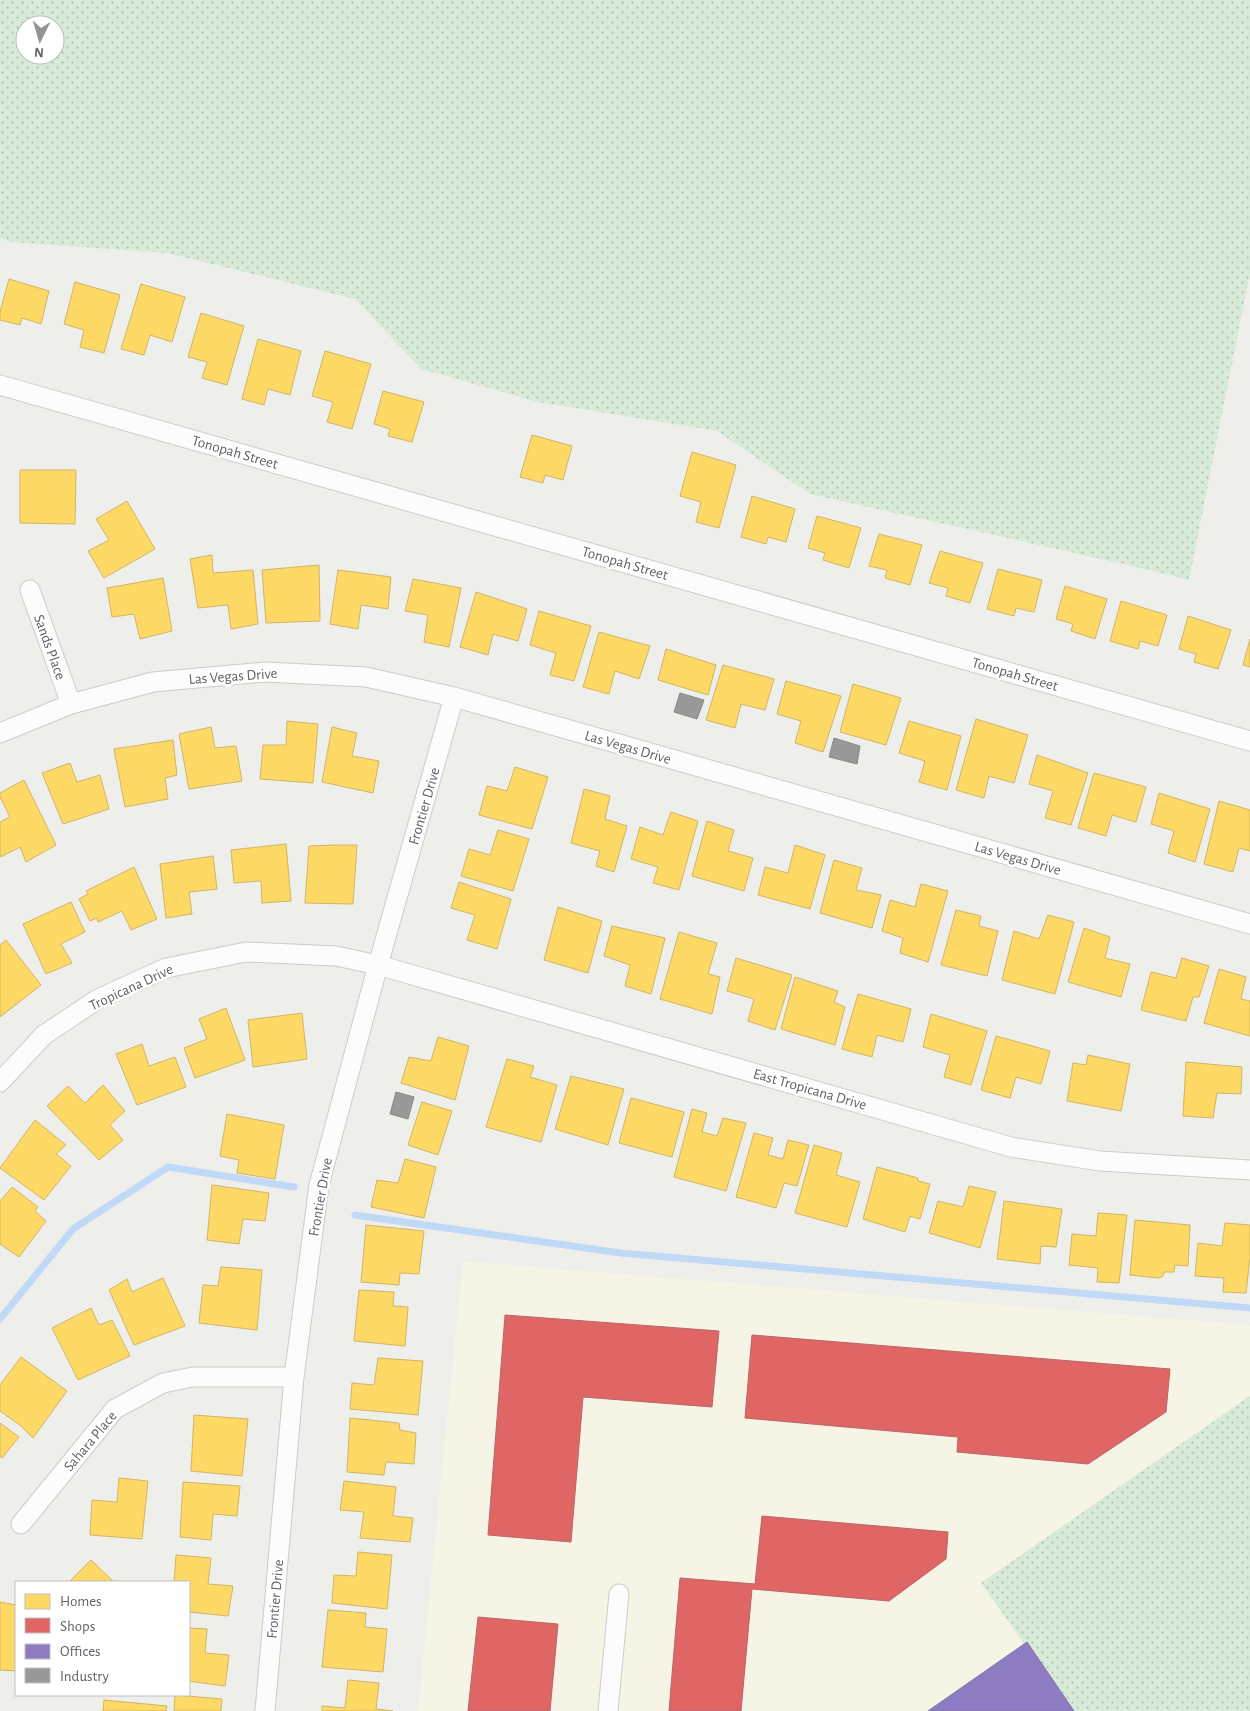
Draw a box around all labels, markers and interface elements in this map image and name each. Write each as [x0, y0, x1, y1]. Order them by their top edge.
north arrow [15, 15, 65, 65]
text: N [33, 45, 44, 59]
street label: Tonopah Street [190, 433, 280, 472]
street label: Tonopah Street [580, 544, 670, 583]
street label: Sands Place [31, 613, 68, 682]
street label: Tonopah Street [970, 655, 1060, 694]
street label: Las Vegas Drive [188, 666, 278, 687]
street label: Las Vegas Drive [583, 728, 673, 767]
street label: Frontier Drive [406, 766, 443, 846]
street label: Las Vegas Drive [973, 839, 1063, 878]
street label: Tropicana Drive [87, 961, 176, 1013]
street label: East Tropicana Drive [751, 1066, 868, 1113]
street label: Frontier Drive [306, 1157, 335, 1238]
street label: Sahara Place [61, 1408, 120, 1474]
street label: Frontier Drive [265, 1559, 286, 1639]
legend [15, 1581, 190, 1696]
text: Homes [60, 1594, 102, 1609]
text: Shops [60, 1619, 95, 1634]
text: Offices [60, 1644, 101, 1659]
text: Industry [60, 1669, 109, 1684]

